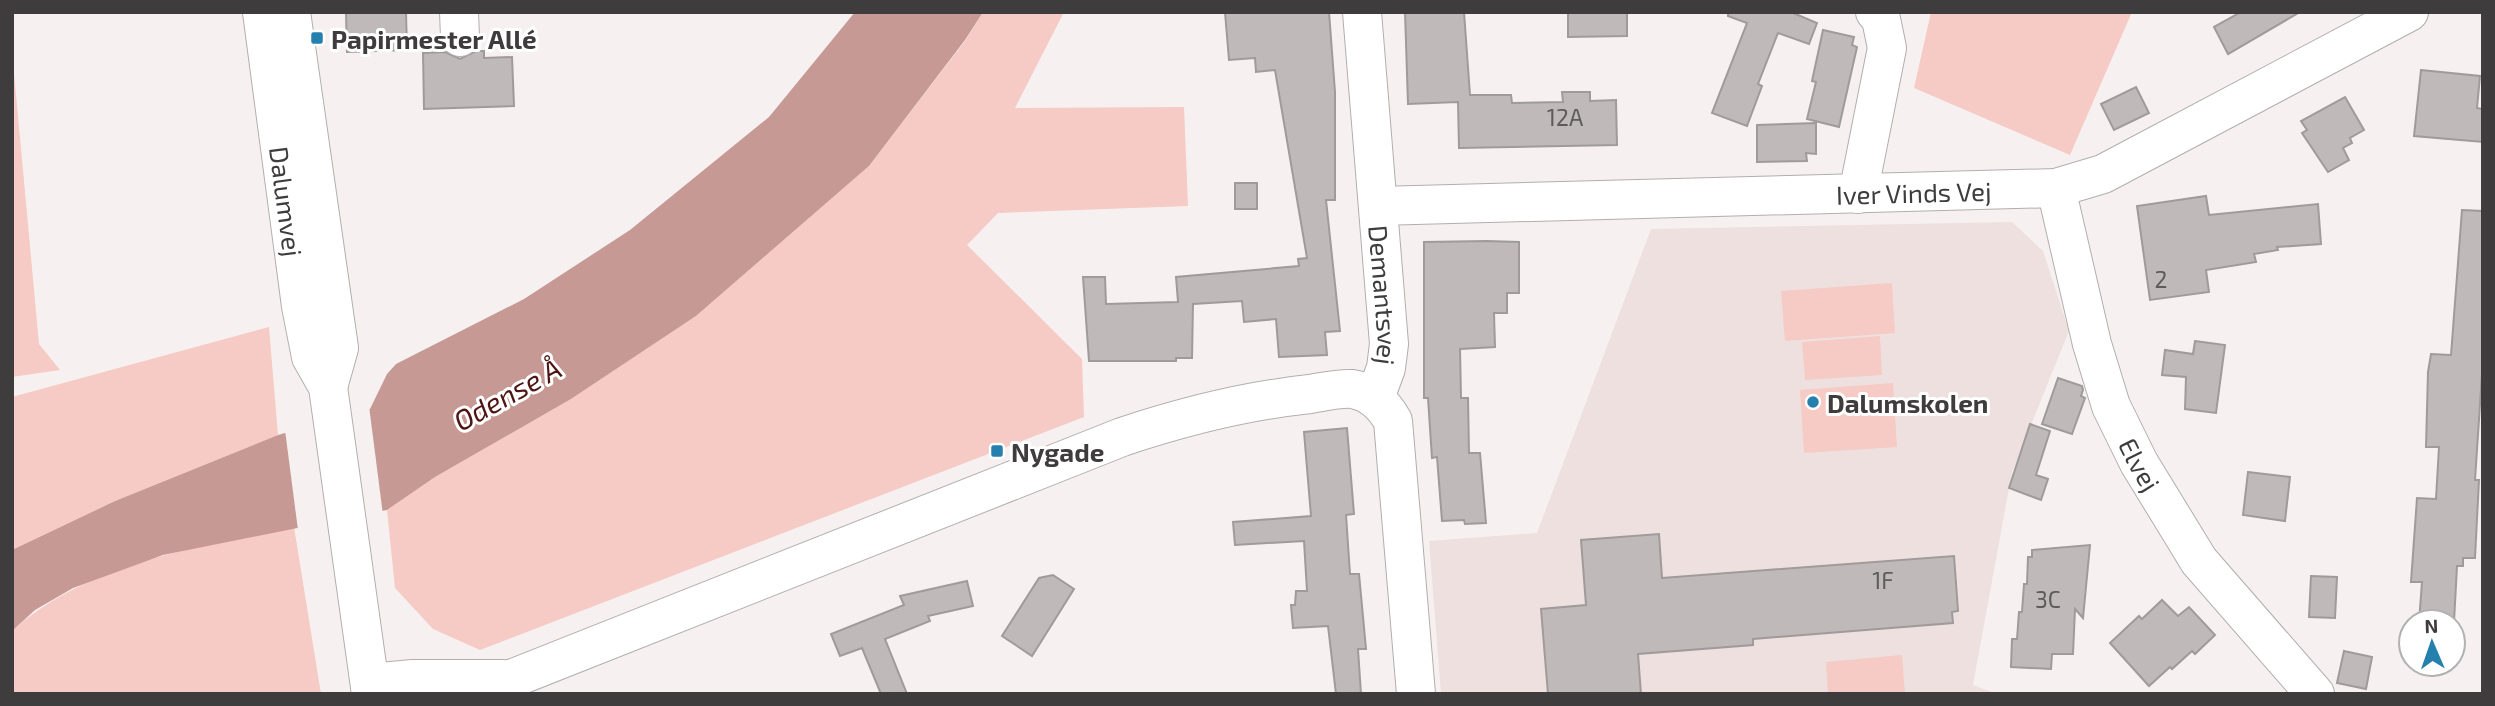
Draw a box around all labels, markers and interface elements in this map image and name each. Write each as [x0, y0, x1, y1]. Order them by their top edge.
place label: Papirmester Allé [331, 23, 537, 54]
marker: Papirmester Allé [309, 30, 325, 46]
house number: 12A [1547, 103, 1584, 131]
street label: Dalumvej [264, 144, 310, 258]
street label: Iver Vinds Vej [1836, 174, 1992, 209]
street label: Demantsvej [1364, 224, 1405, 367]
house number: 2 [2155, 265, 2167, 293]
water label: Odense Å [447, 351, 567, 437]
place label: Dalumskolen [1827, 387, 1988, 418]
marker: Dalumskolen [1805, 394, 1821, 410]
street label: Elvej [2113, 433, 2168, 496]
place label: Nygade [1011, 436, 1104, 468]
marker: Nygade [989, 443, 1005, 459]
house number: 1F [1872, 566, 1894, 594]
house number: 3C [2035, 585, 2061, 613]
north arrow [2397, 608, 2467, 678]
text: N [2424, 614, 2439, 637]

